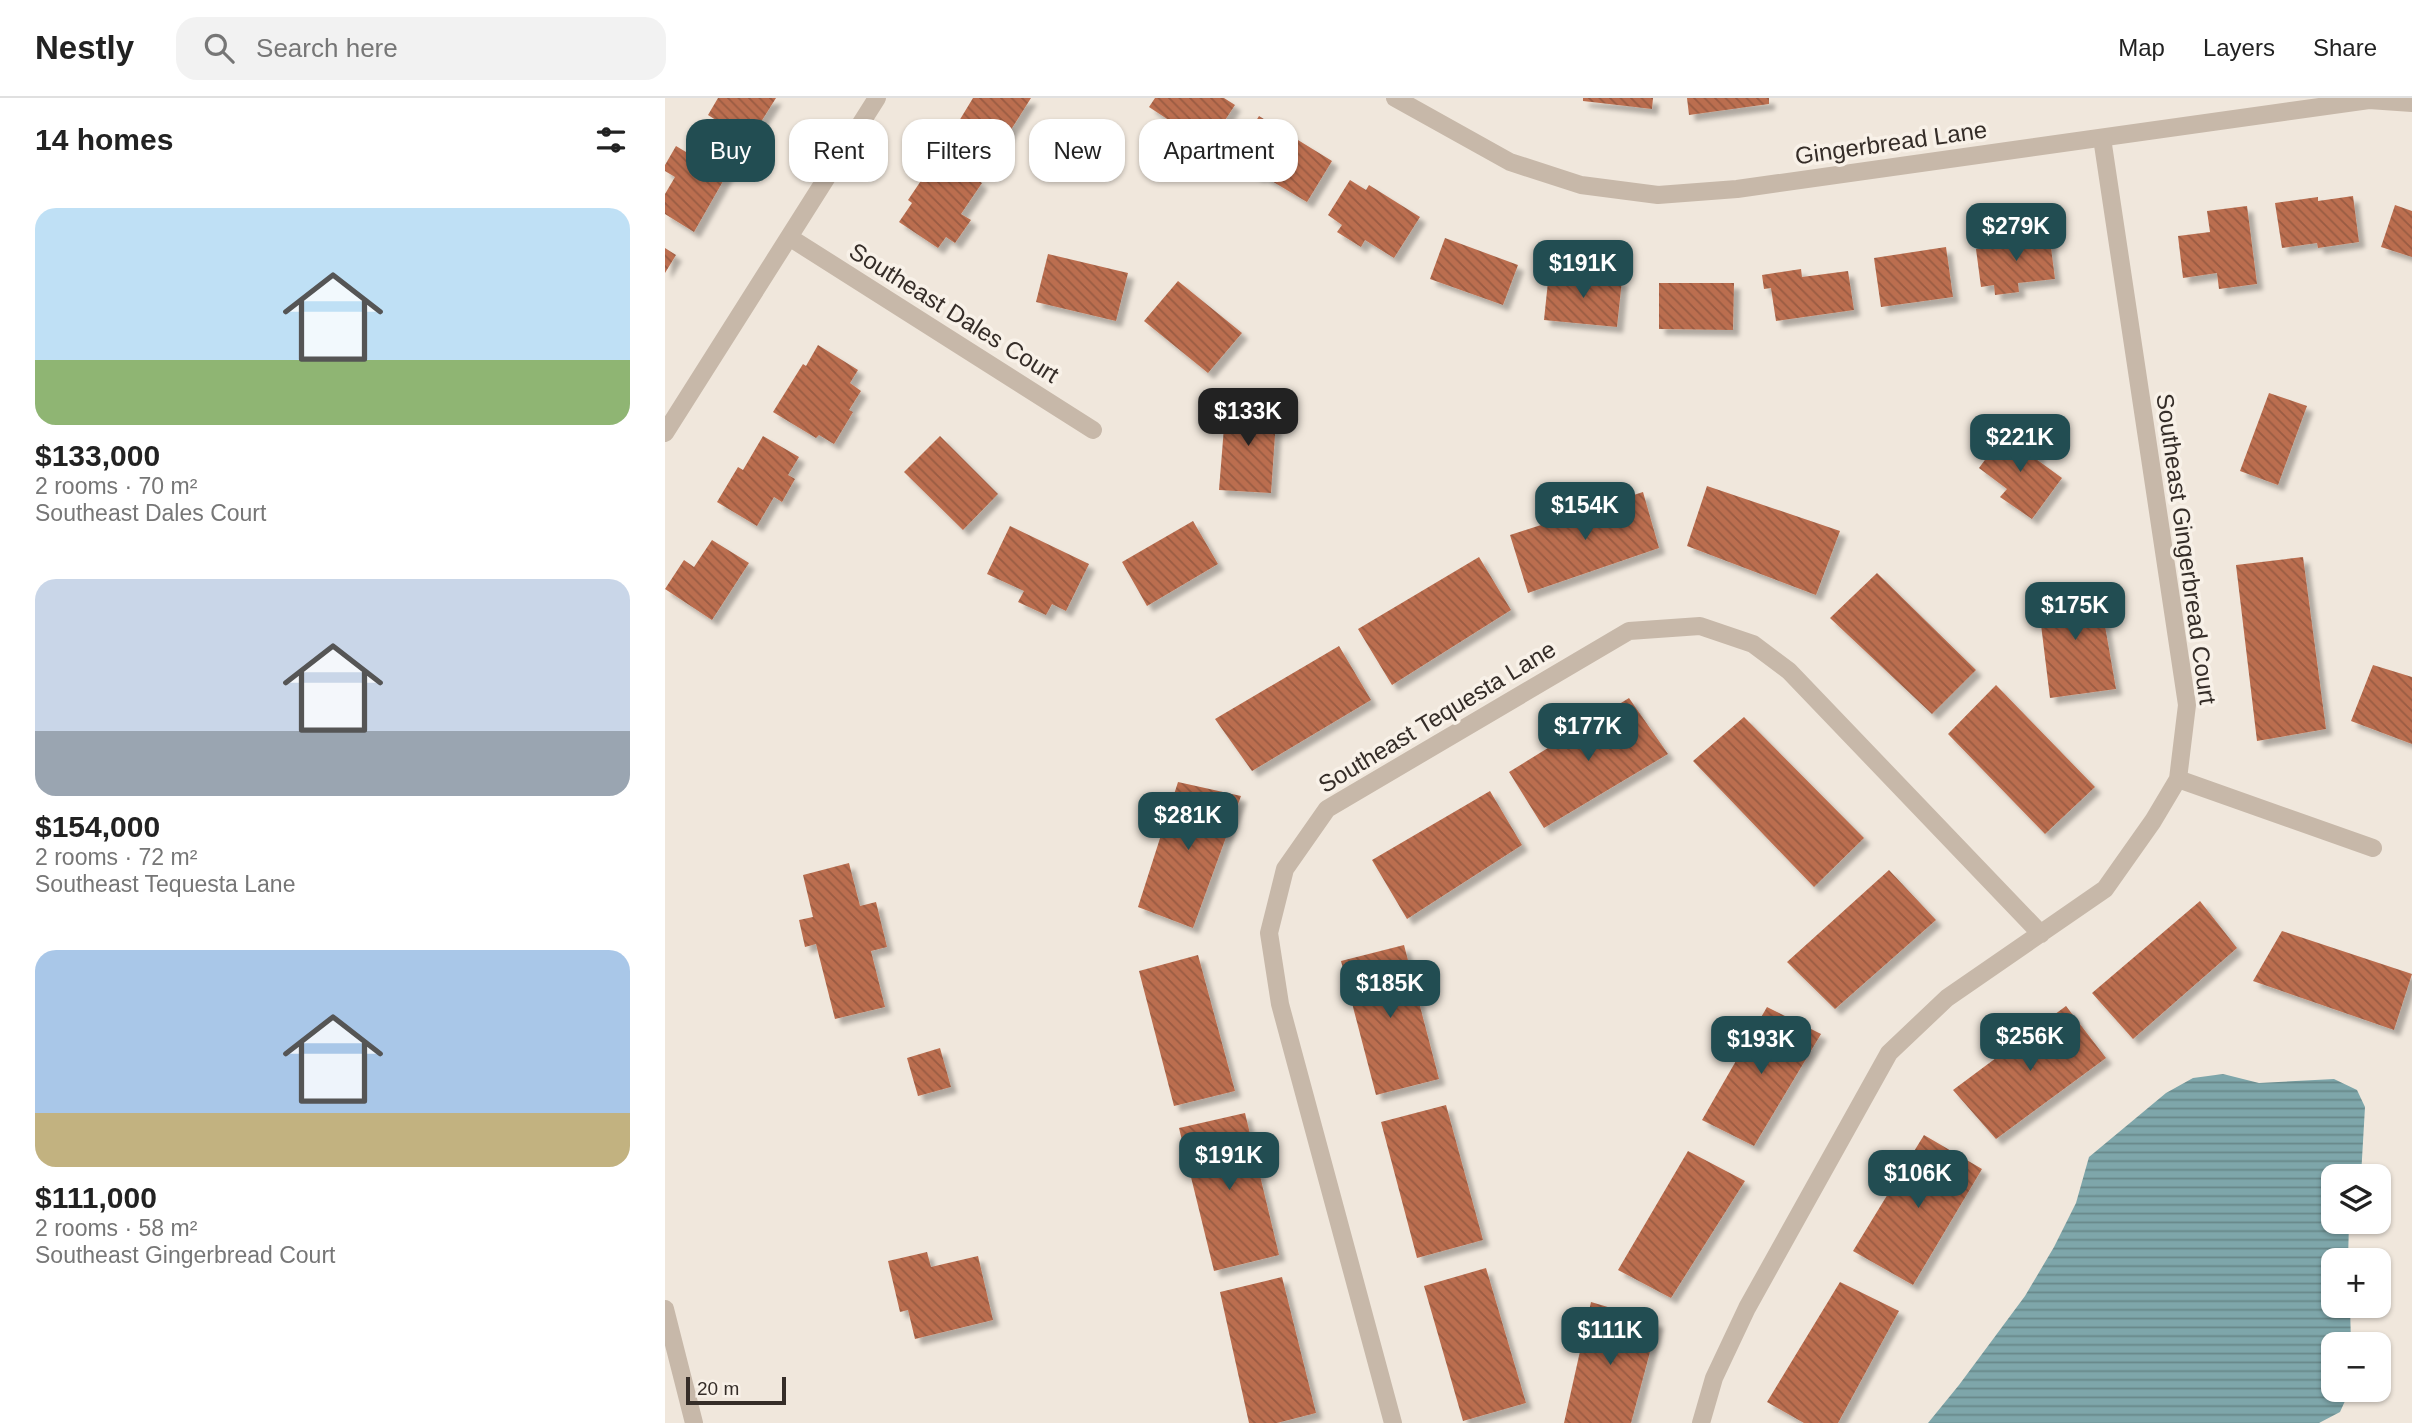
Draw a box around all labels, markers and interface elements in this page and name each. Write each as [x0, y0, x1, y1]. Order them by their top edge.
search box [176, 17, 666, 80]
text: Nestly [35, 29, 134, 66]
icon: search [200, 29, 238, 67]
text: Search here [256, 33, 398, 63]
text: Map [2118, 34, 2165, 61]
text: Layers [2203, 34, 2275, 61]
text: Share [2313, 34, 2377, 61]
street label: Gingerbread Lane [1793, 116, 1989, 169]
chip: Buy [686, 119, 775, 182]
chip: Rent [789, 119, 888, 182]
chip: Filters [902, 119, 1015, 182]
chip: New [1029, 119, 1125, 182]
chip: Apartment [1139, 119, 1298, 182]
icon: filters [592, 121, 630, 159]
text: 14 homes [35, 123, 173, 156]
pin: $279K [1967, 204, 2065, 263]
text: $279K [1982, 213, 2050, 239]
street label: Southeast Dales Court [845, 237, 1064, 388]
pin: $191K [1534, 240, 1632, 300]
text: $191K [1549, 250, 1617, 276]
icon: home [270, 254, 396, 380]
pin: $133K [1199, 388, 1297, 448]
street label: Southeast Gingerbread Court [2151, 392, 2222, 706]
text: $133K [1214, 398, 1282, 424]
pin: $221K [1971, 414, 2069, 474]
text: $221K [1986, 424, 2054, 450]
text: $133,000 [35, 439, 160, 472]
text: 2 rooms · 70 m² [35, 473, 197, 499]
pin: $154K [1536, 482, 1634, 542]
text: $154K [1551, 492, 1619, 518]
text: Southeast Dales Court [35, 500, 266, 526]
pin: $175K [2026, 582, 2124, 642]
text: $175K [2041, 592, 2109, 618]
icon: home [270, 625, 396, 751]
street label: Southeast Tequesta Lane [1313, 635, 1560, 798]
pin: $177K [1539, 704, 1637, 763]
text: $177K [1554, 713, 1622, 739]
pin: $281K [1139, 792, 1237, 852]
text: $281K [1154, 802, 1222, 828]
text: $154,000 [35, 810, 160, 843]
text: 2 rooms · 72 m² [35, 844, 197, 870]
text: Southeast Tequesta Lane [35, 871, 295, 897]
pin: $185K [1341, 960, 1439, 1020]
text: $185K [1356, 970, 1424, 996]
icon: home [270, 996, 396, 1122]
pin: $256K [1981, 1014, 2079, 1073]
pin: $193K [1712, 1016, 1810, 1076]
text: $256K [1996, 1023, 2064, 1049]
text: $193K [1727, 1026, 1795, 1052]
pin: $191K [1180, 1132, 1278, 1192]
text: $191K [1195, 1142, 1263, 1168]
pin: $106K [1869, 1150, 1967, 1210]
text: $106K [1884, 1160, 1952, 1186]
map controls [2321, 1164, 2391, 1402]
button: layers [2321, 1164, 2391, 1234]
text: $111,000 [35, 1181, 157, 1214]
text: 2 rooms · 58 m² [35, 1215, 197, 1241]
text: Southeast Gingerbread Court [35, 1242, 335, 1268]
button: + [2321, 1248, 2391, 1318]
pin: $111K [1561, 1308, 1659, 1367]
text: $111K [1577, 1317, 1643, 1343]
button: − [2321, 1332, 2391, 1402]
scale bar [686, 1374, 786, 1406]
text: 20 m [697, 1378, 739, 1399]

